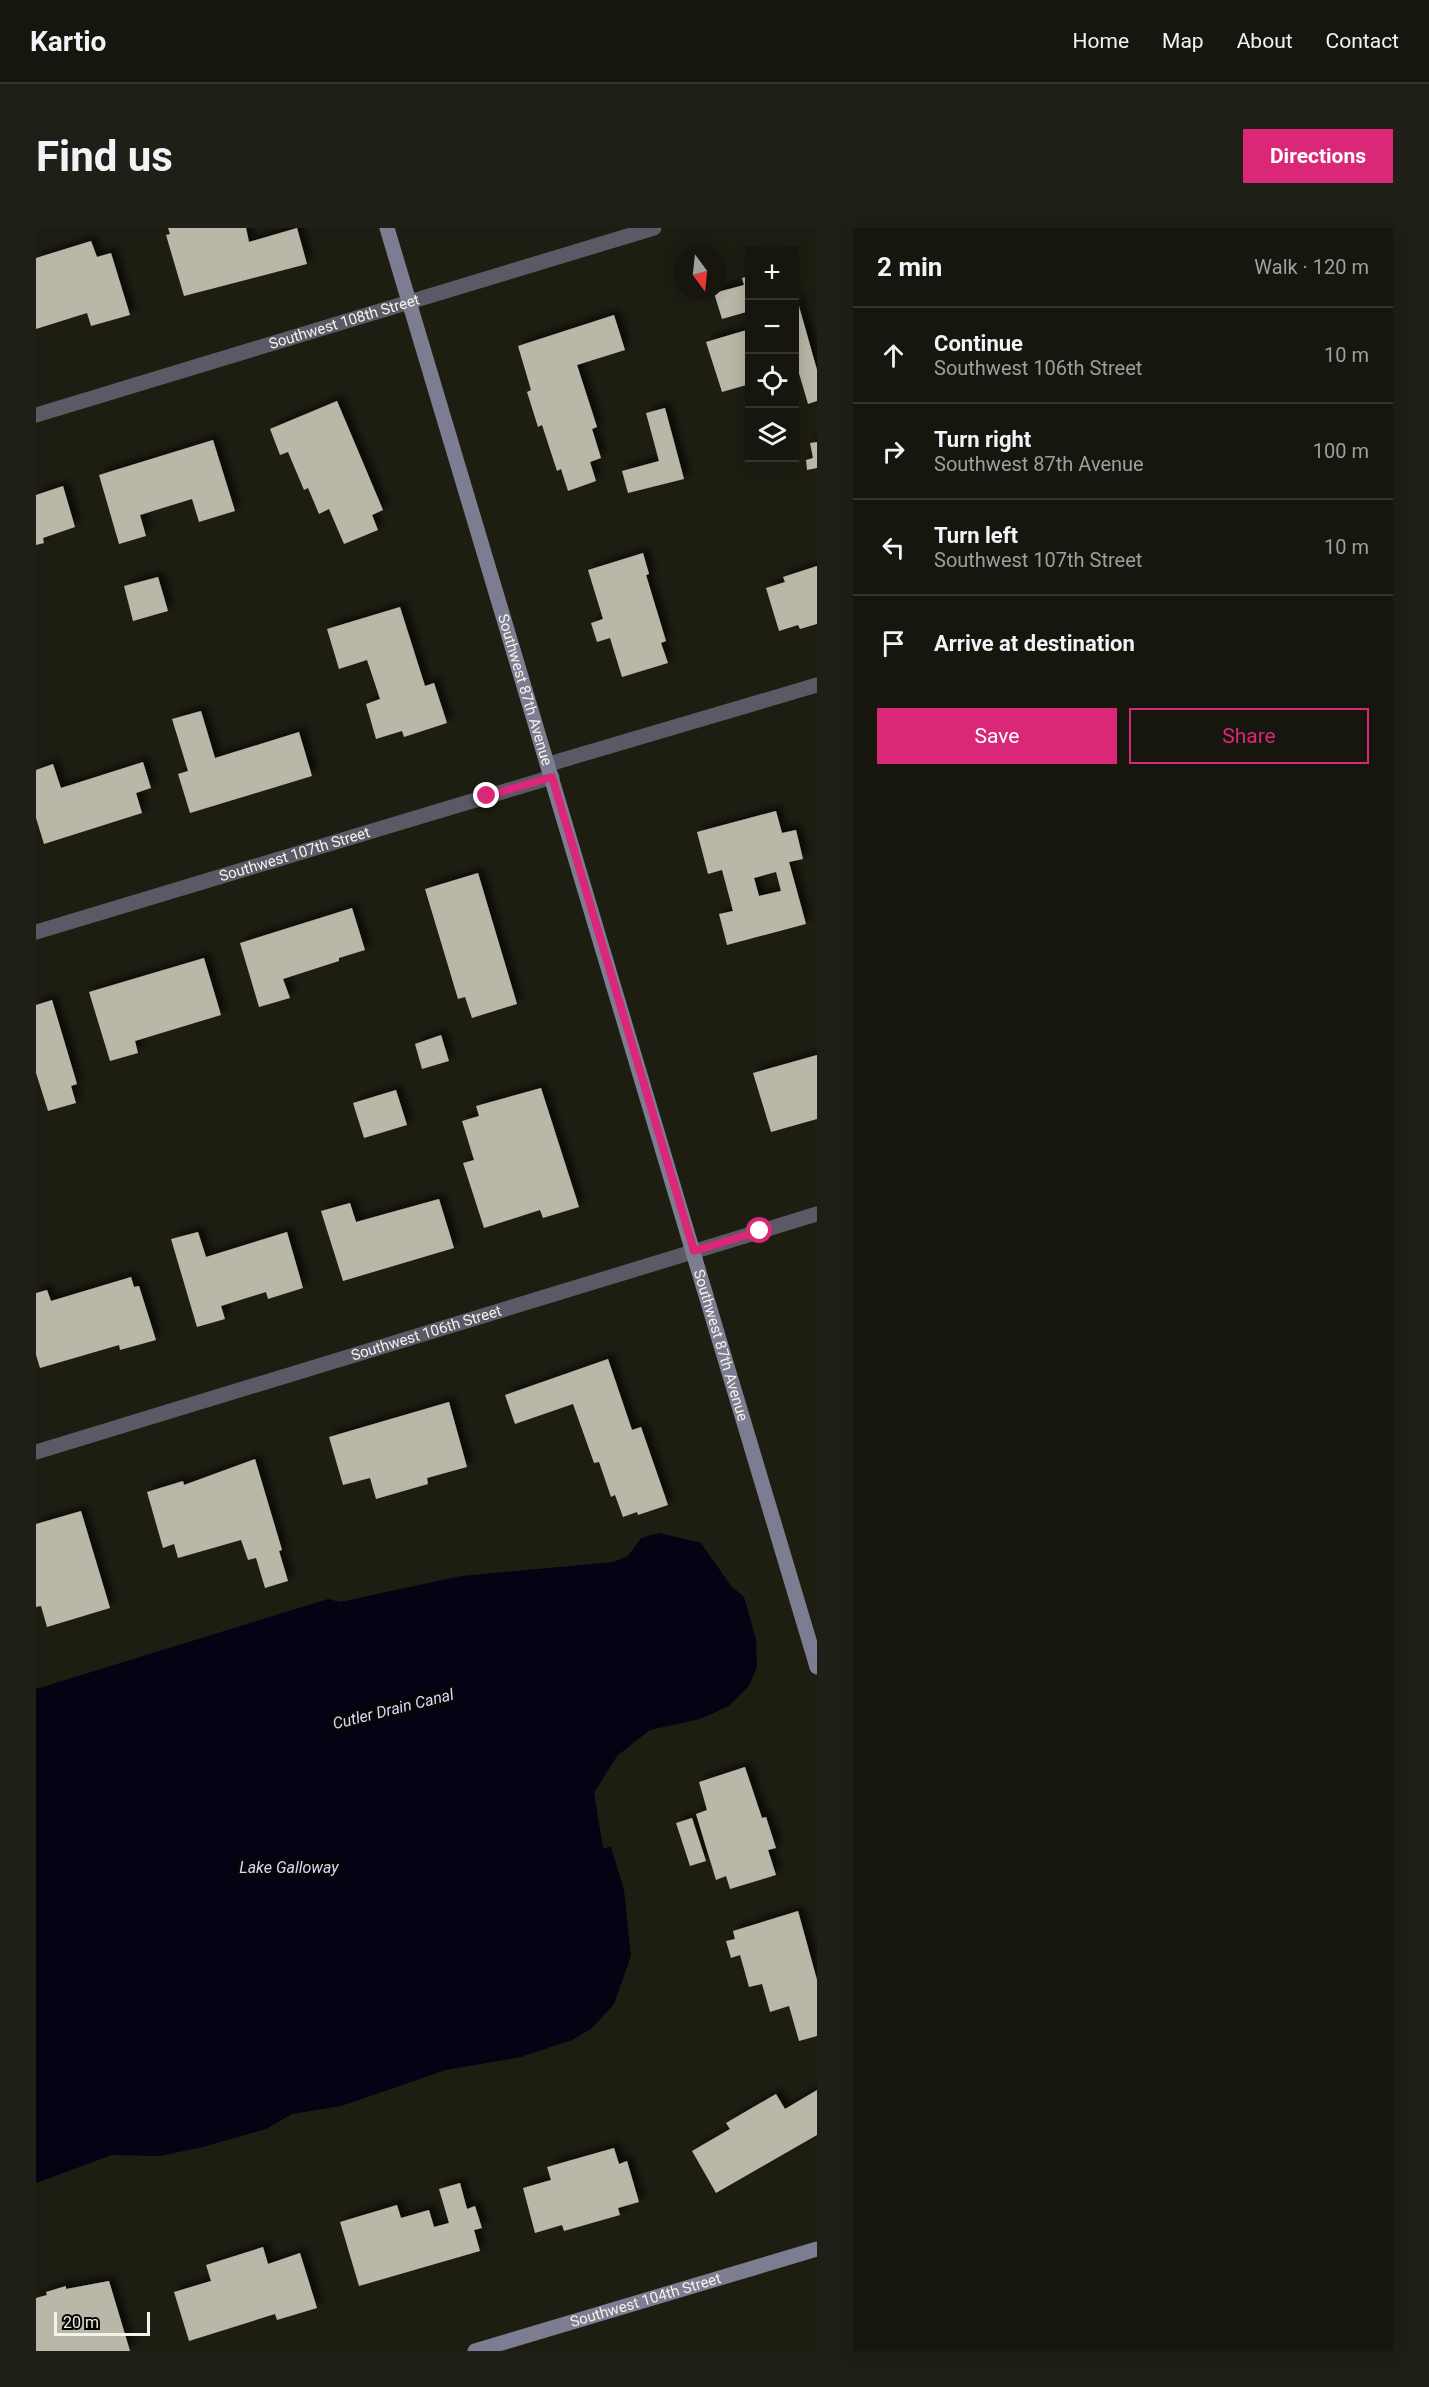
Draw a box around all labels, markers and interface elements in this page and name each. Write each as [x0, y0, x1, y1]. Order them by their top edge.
text: Kartio [30, 25, 106, 58]
text: Home [1073, 29, 1129, 53]
text: Map [1162, 29, 1204, 53]
text: About [1237, 29, 1293, 53]
text: Contact [1326, 29, 1399, 53]
button: Directions [1243, 129, 1393, 183]
text: Find us [36, 132, 173, 181]
north arrow [673, 246, 727, 300]
map controls [745, 246, 799, 462]
button: + [745, 246, 799, 300]
text: 2 min [877, 252, 942, 282]
text: Walk · 120 m [1254, 255, 1369, 279]
street label: Southwest 108th Street [267, 290, 422, 353]
button: − [745, 300, 799, 354]
text: Continue [934, 331, 1023, 356]
icon: ahead [877, 339, 910, 372]
text: 10 m [1324, 343, 1369, 367]
button: locate [745, 354, 799, 408]
text: Southwest 106th Street [934, 356, 1142, 380]
button: layers [745, 408, 799, 462]
text: Turn right [934, 427, 1031, 452]
icon: right [877, 435, 910, 468]
text: 100 m [1313, 439, 1369, 463]
text: Southwest 87th Avenue [934, 452, 1144, 476]
text: Turn left [934, 523, 1018, 548]
icon: left [877, 531, 910, 564]
text: 10 m [1324, 535, 1369, 559]
text: Southwest 107th Street [934, 548, 1142, 572]
street label: Southwest 87th Avenue [494, 612, 556, 768]
icon: arrive [877, 627, 910, 660]
text: Arrive at destination [934, 631, 1135, 656]
button: Save [877, 708, 1117, 764]
button: Share [1129, 708, 1369, 764]
route end [473, 782, 499, 808]
street label: Southwest 107th Street [217, 823, 372, 885]
route start [746, 1217, 772, 1243]
street label: Southwest 87th Avenue [690, 1267, 752, 1423]
street label: Southwest 106th Street [349, 1302, 504, 1364]
water label: Cutler Drain Canal [330, 1685, 456, 1733]
water label: Lake Galloway [239, 1858, 339, 1877]
street label: Southwest 104th Street [568, 2269, 723, 2331]
scale bar [54, 2309, 150, 2336]
text: 20 m [63, 2313, 99, 2332]

